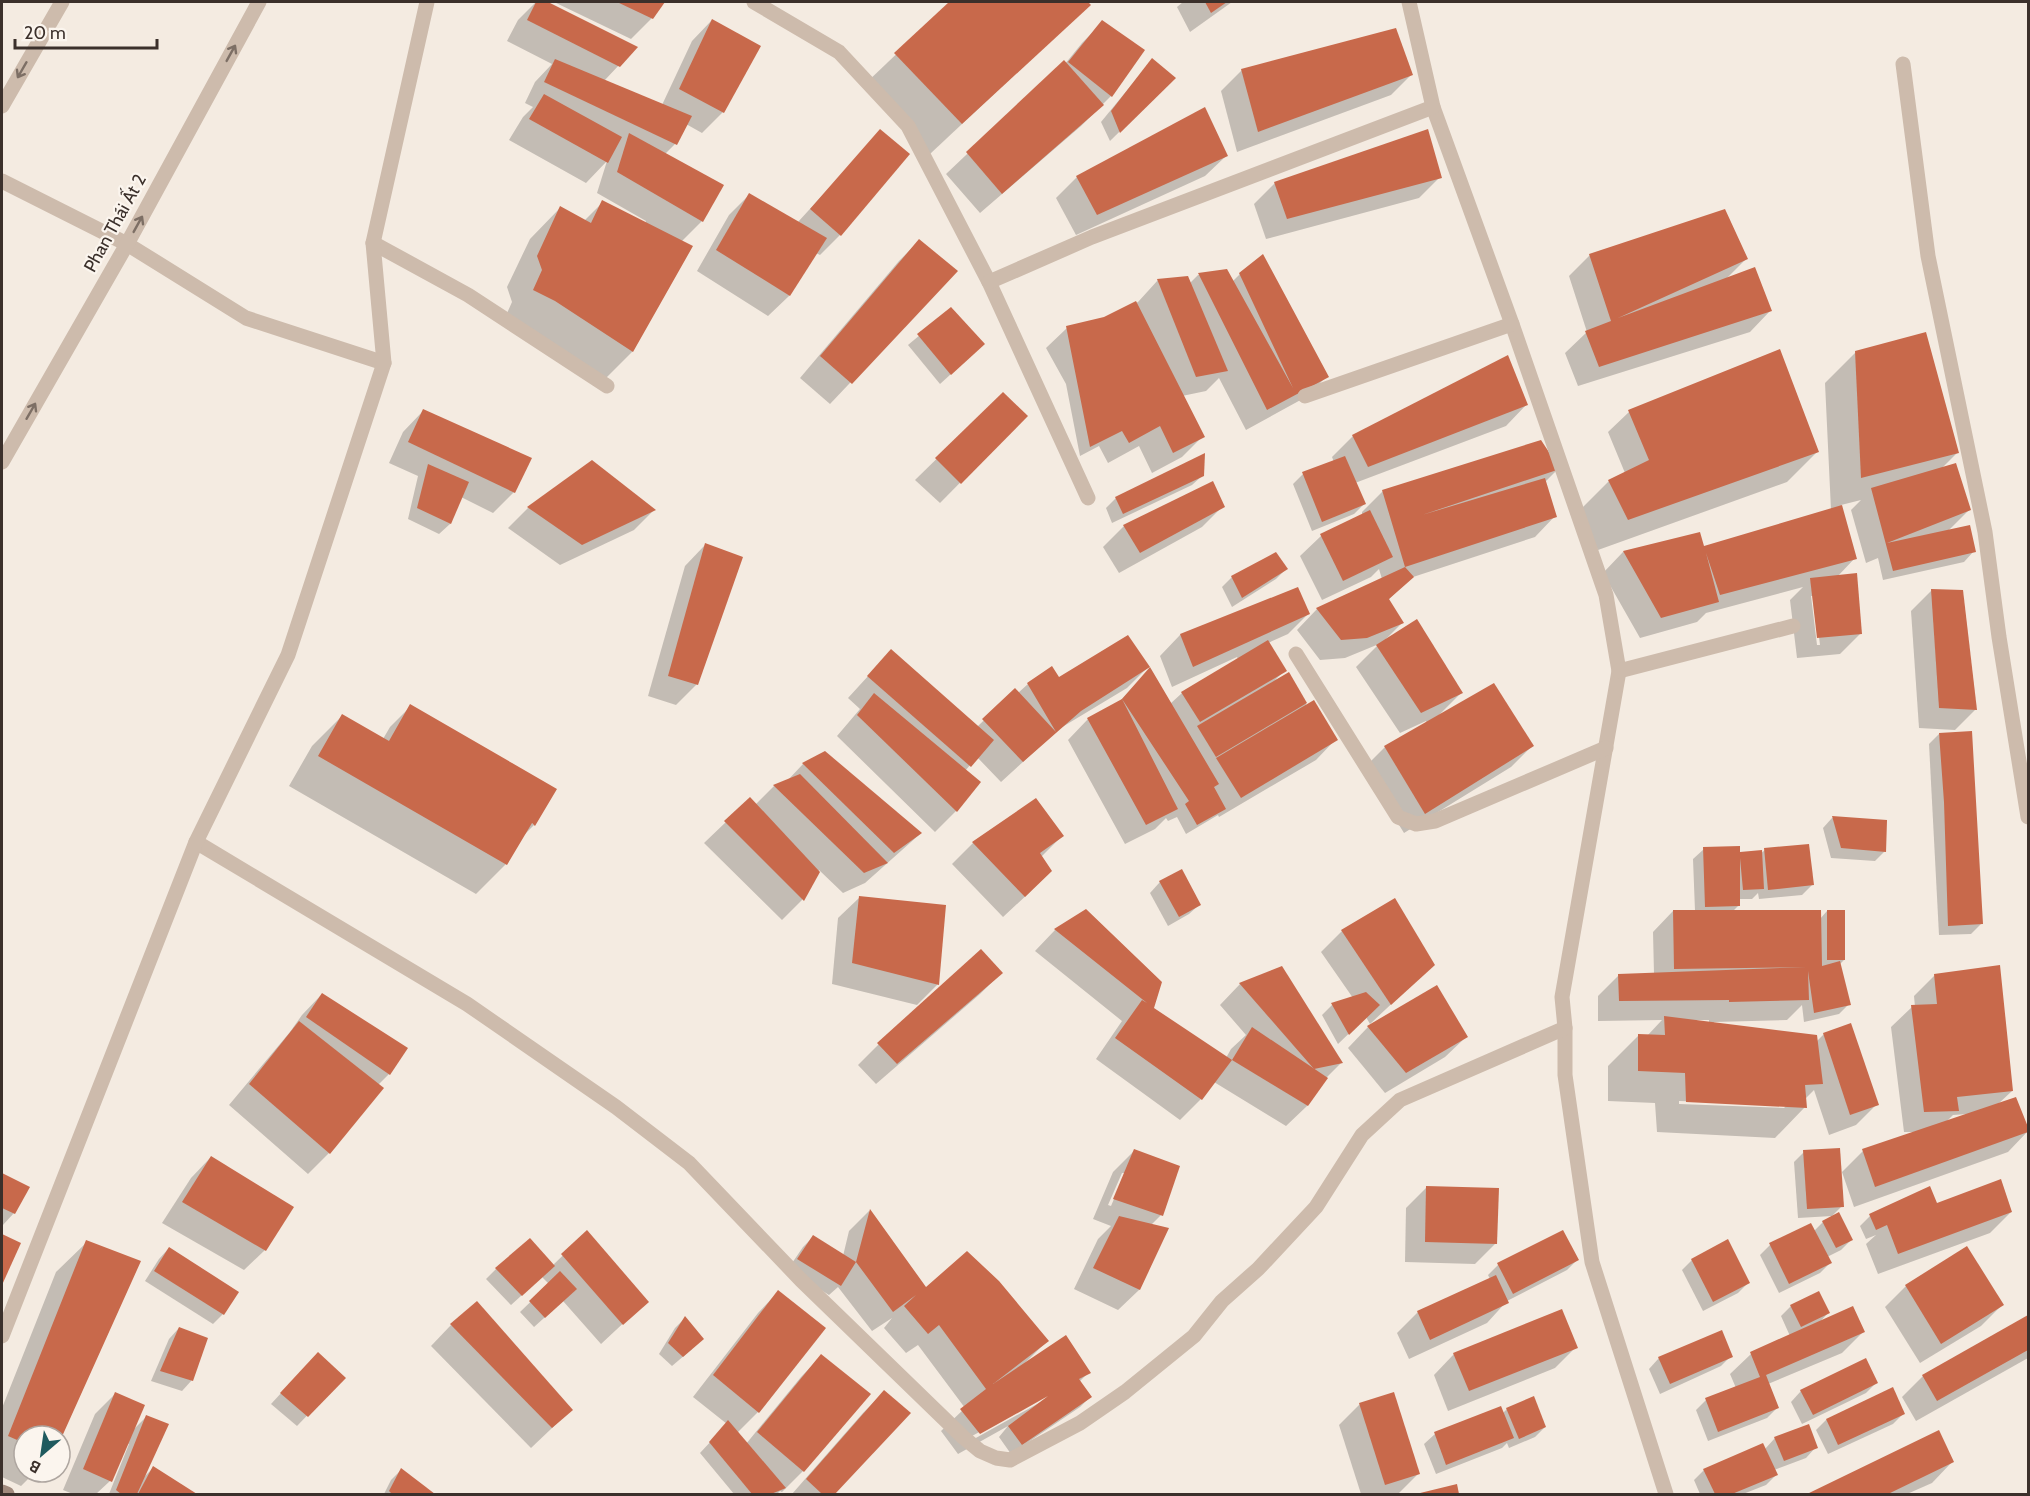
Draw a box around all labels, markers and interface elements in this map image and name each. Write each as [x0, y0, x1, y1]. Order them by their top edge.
scale bar [15, 12, 158, 50]
text: 20 m [24, 22, 66, 44]
one-way arrow [226, 45, 238, 62]
one-way arrow [16, 61, 28, 78]
street label: Phan Thái Ất 2 [77, 169, 151, 276]
one-way arrow [132, 216, 144, 233]
one-way arrow [25, 403, 37, 420]
north arrow [12, 1424, 72, 1484]
text: B [26, 1456, 44, 1477]

